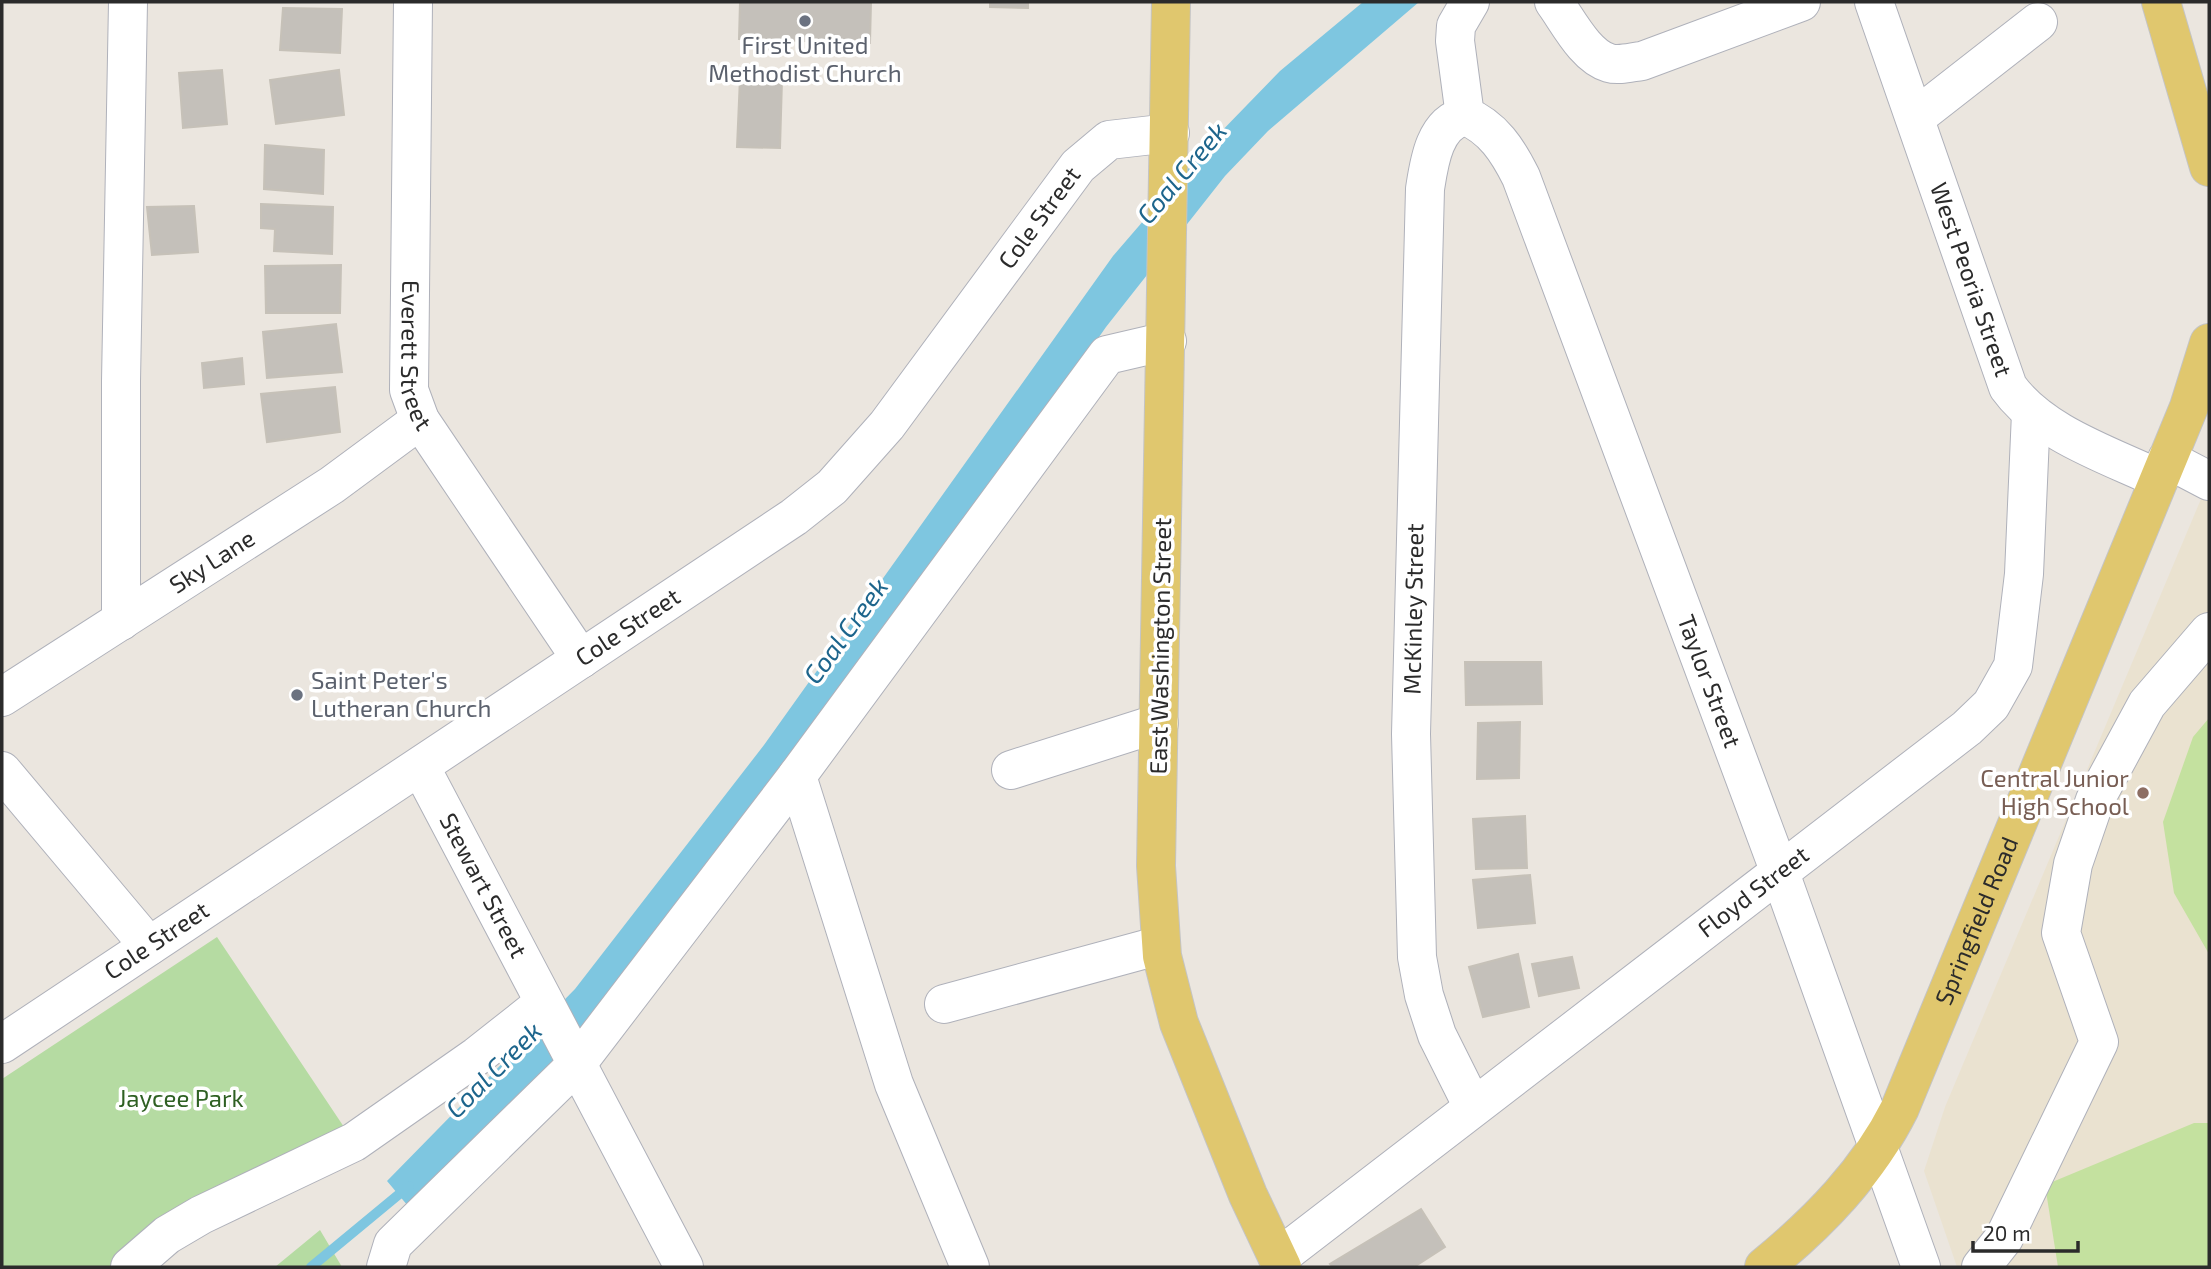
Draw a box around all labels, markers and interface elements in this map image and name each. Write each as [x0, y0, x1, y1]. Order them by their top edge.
marker: First United Methodist Church [797, 13, 813, 29]
place label: First United Methodist Church [708, 30, 902, 87]
water label: Coal Creek [1129, 115, 1232, 229]
street label: Cole Street [991, 160, 1086, 274]
street label: West Peoria Street [1925, 178, 2019, 380]
street label: Everett Street [396, 280, 439, 435]
street label: East Washington Street [1143, 517, 1176, 775]
street label: Sky Lane [163, 523, 260, 599]
street label: McKinley Street [1397, 523, 1428, 695]
water label: Coal Creek [796, 571, 894, 689]
street label: Cole Street [569, 581, 685, 671]
street label: Taylor Street [1672, 610, 1748, 751]
place label: Saint Peter's Lutheran Church [311, 665, 491, 722]
marker: Saint Peter's Lutheran Church [289, 687, 305, 703]
place label: Central Junior High School [1980, 763, 2129, 820]
marker: Central Junior High School [2135, 785, 2151, 801]
street label: Stewart Street [434, 808, 534, 962]
street label: Springfield Road [1928, 832, 2023, 1009]
street label: Floyd Street [1691, 839, 1814, 943]
street label: Cole Street [98, 895, 214, 985]
water label: Coal Creek [438, 1014, 547, 1123]
park label: Jaycee Park [118, 1083, 244, 1112]
scale bar [1973, 1210, 2078, 1254]
text: 20 m [1983, 1220, 2031, 1245]

